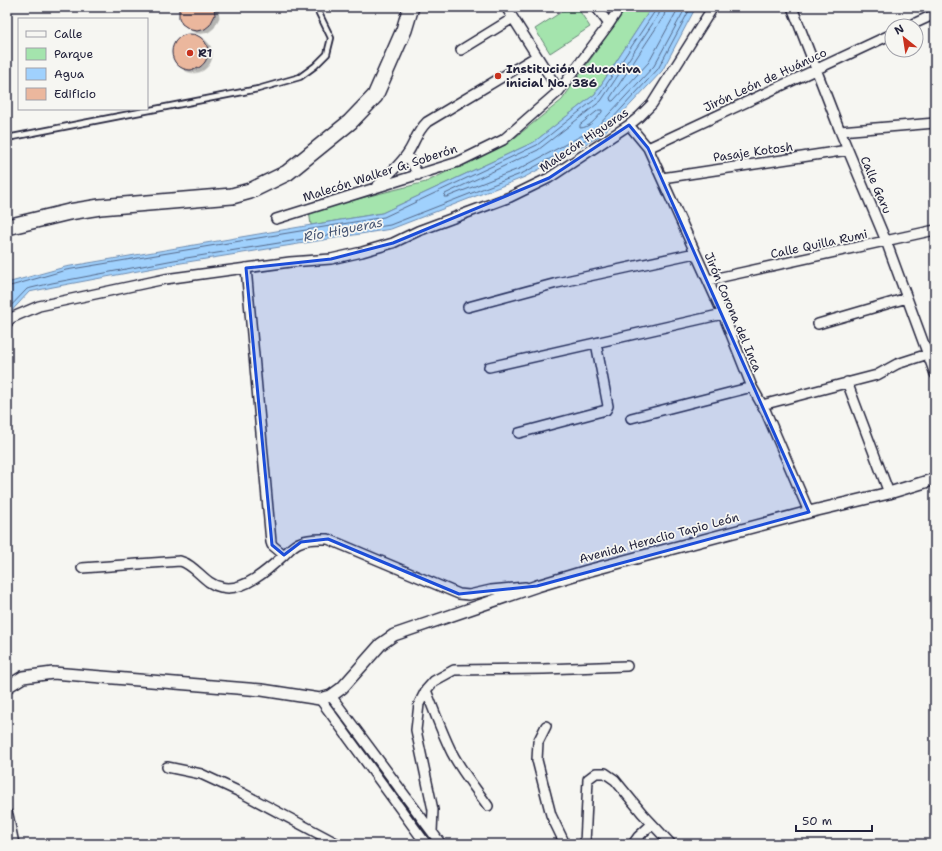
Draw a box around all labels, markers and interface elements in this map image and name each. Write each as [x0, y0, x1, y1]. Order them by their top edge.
legend [18, 18, 148, 110]
north arrow [884, 18, 924, 58]
text: N [892, 21, 907, 38]
text: Calle [54, 26, 83, 42]
street label: Jirón León de Huánuco [701, 44, 829, 116]
place label: R1 [198, 45, 212, 61]
text: Parque [54, 46, 93, 62]
marker: R1 [185, 48, 195, 58]
place label: Institución educativa inicial No. 386 [506, 61, 642, 91]
text: Agua [54, 66, 85, 82]
marker: Institución educativa inicial No. 386 [493, 71, 503, 81]
text: Edificio [54, 86, 96, 102]
street label: Malecón Higueras [536, 104, 632, 176]
street label: Pasaje Kotosh [712, 138, 794, 166]
street label: Malecón Walker G. Soberón [301, 140, 459, 206]
street label: Calle Garu [857, 154, 895, 216]
water label: Río Higueras [302, 213, 384, 246]
street label: Calle Quilla Rumi [769, 226, 869, 262]
street label: Jirón Corona del Inca [701, 250, 766, 375]
street label: Avenida Heraclio Tapio León [577, 509, 741, 567]
scale bar [796, 807, 872, 833]
text: 50 m [802, 813, 832, 829]

